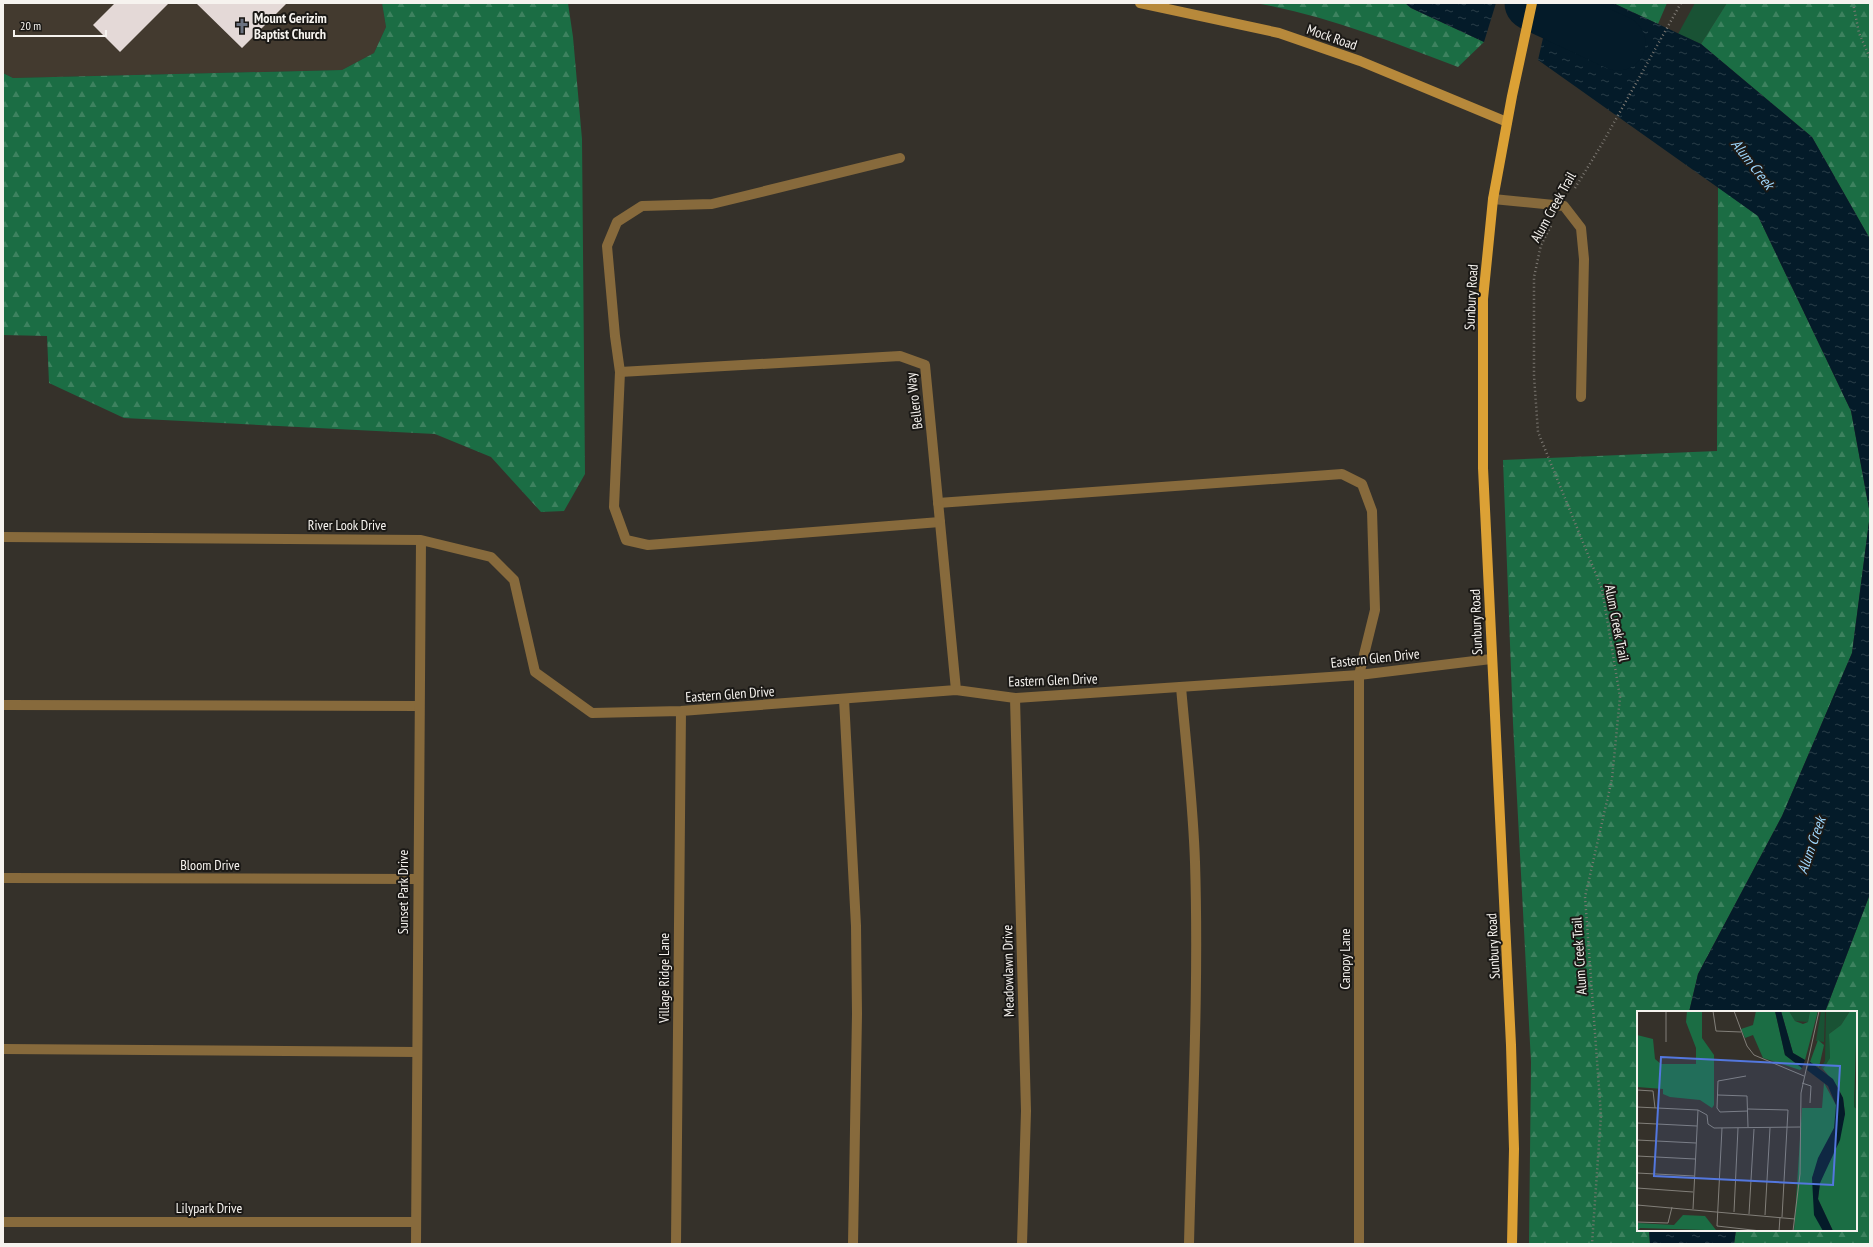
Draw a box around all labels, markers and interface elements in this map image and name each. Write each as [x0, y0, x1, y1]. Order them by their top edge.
place label: Mount Gerizim Baptist Church [254, 9, 327, 43]
scale bar [14, 12, 106, 38]
church icon: Mount Gerizim Baptist Church [233, 17, 251, 35]
text: 20 m [20, 18, 41, 33]
street label: Mock Road [1305, 20, 1359, 54]
water label: Alum Creek [1727, 135, 1780, 195]
street label: Alum Creek Trail [1526, 168, 1580, 246]
street label: Sunbury Road [1460, 264, 1482, 330]
street label: Bellero Way [901, 371, 926, 430]
street label: River Look Drive [308, 516, 386, 534]
street label: Alum Creek Trail [1601, 583, 1633, 664]
street label: Sunbury Road [1466, 589, 1486, 655]
street label: Eastern Glen Drive [1330, 644, 1421, 672]
street label: Eastern Glen Drive [1008, 669, 1098, 691]
street label: Eastern Glen Drive [685, 682, 775, 706]
water label: Alum Creek [1792, 812, 1830, 876]
street label: Sunset Park Drive [394, 850, 412, 934]
street label: Bloom Drive [180, 856, 240, 874]
street label: Sunbury Road [1482, 913, 1504, 979]
street label: Alum Creek Trail [1567, 916, 1591, 996]
street label: Meadowlawn Drive [998, 925, 1018, 1017]
street label: Canopy Lane [1336, 928, 1354, 989]
street label: Village Ridge Lane [655, 933, 673, 1024]
inset map [1637, 1011, 1857, 1231]
street label: Lilypark Drive [176, 1199, 242, 1217]

